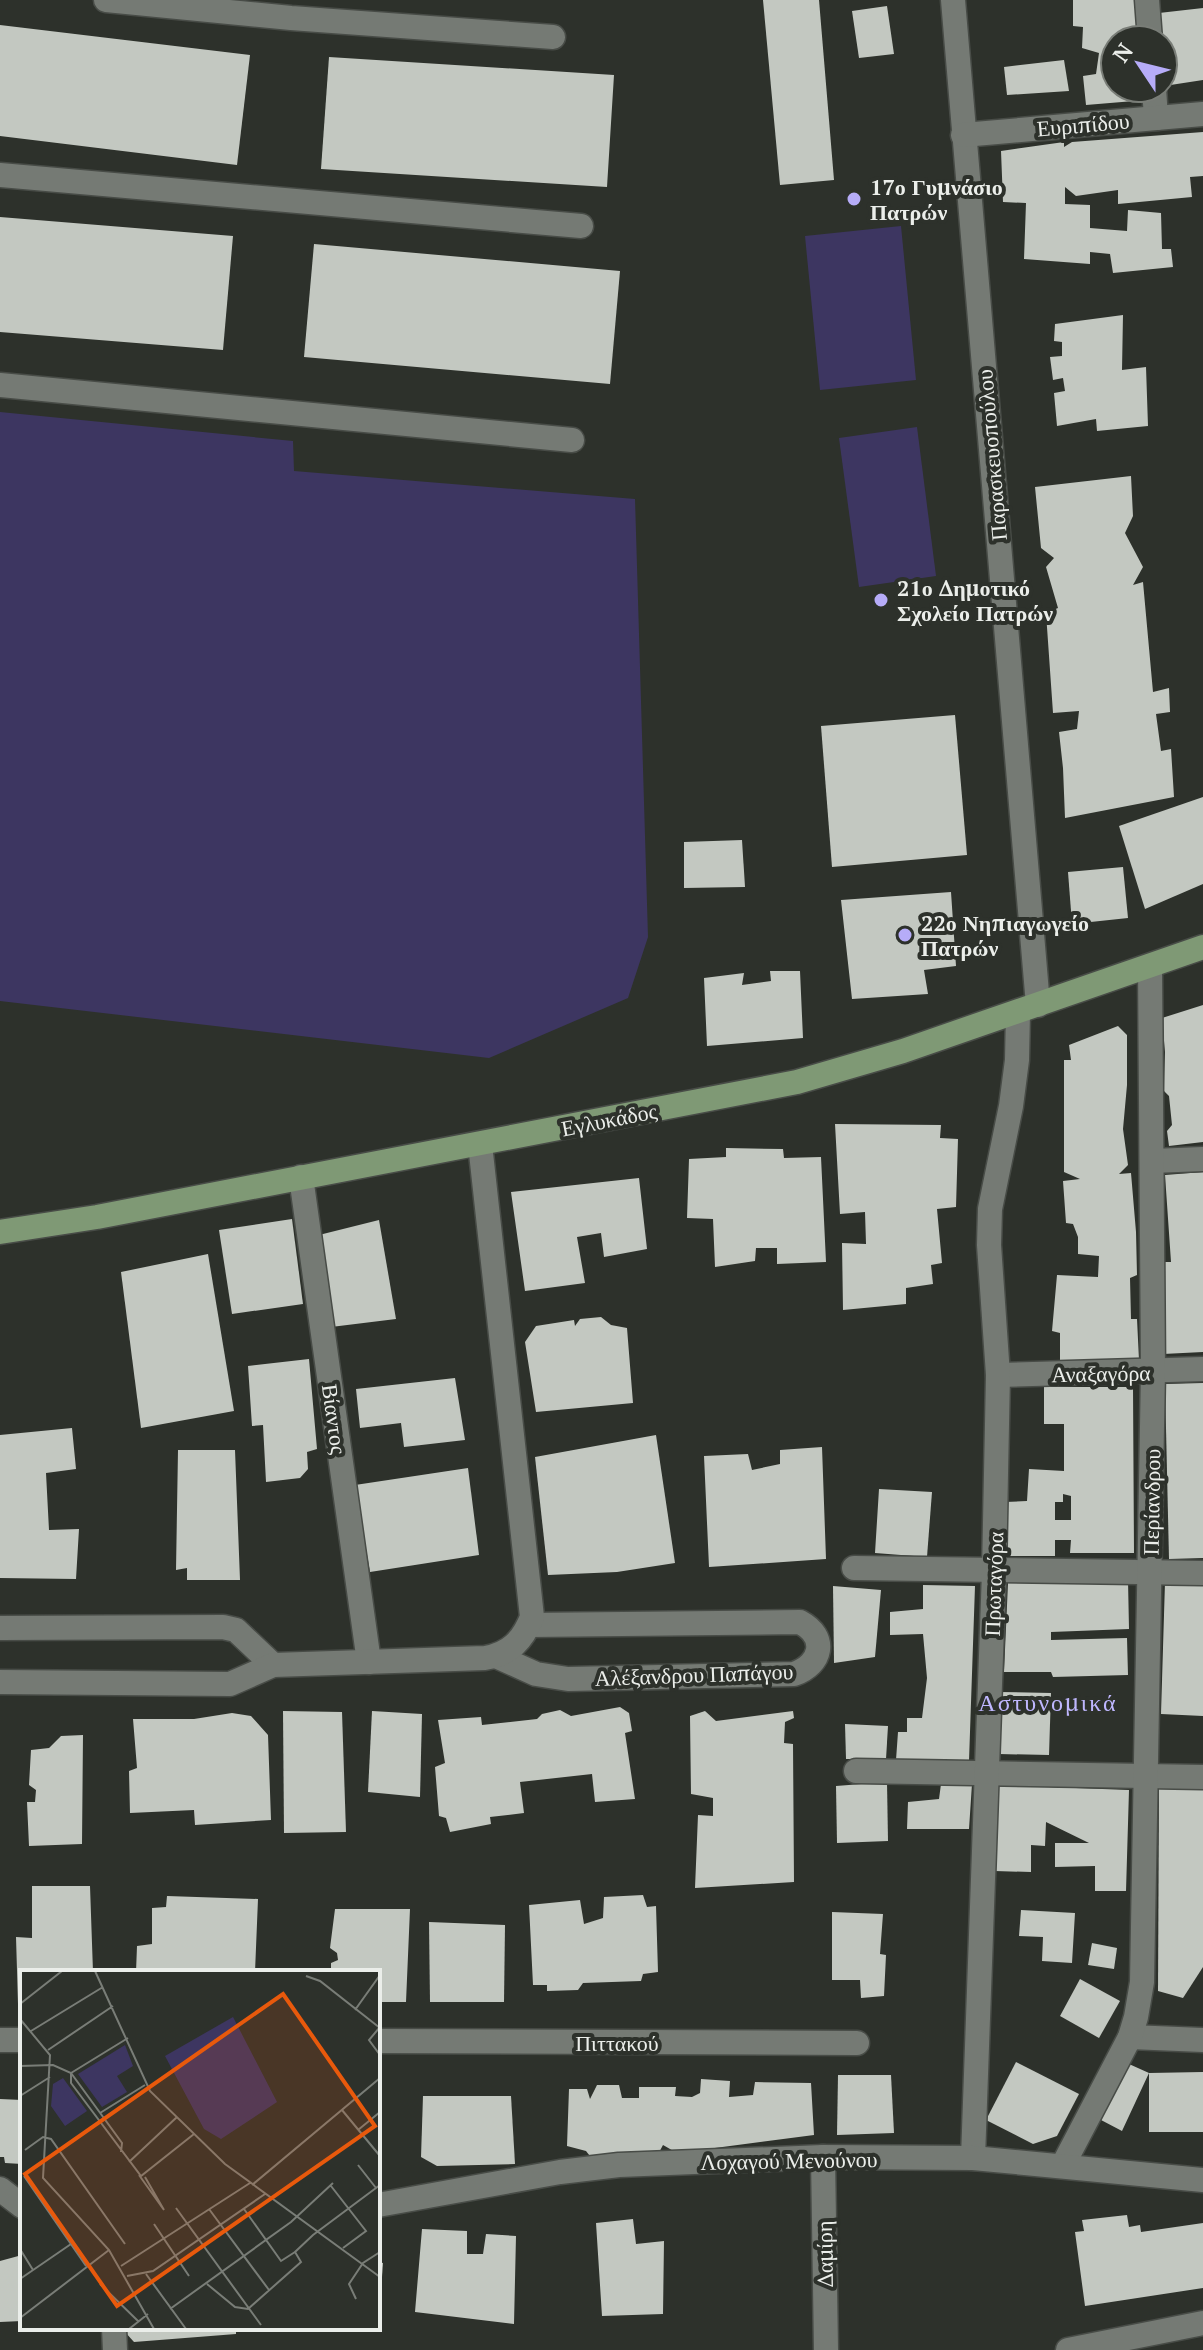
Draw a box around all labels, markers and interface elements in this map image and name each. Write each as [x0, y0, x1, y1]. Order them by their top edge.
north arrow [1099, 24, 1179, 104]
text: N [1106, 37, 1139, 67]
street label: Ευριπίδου [1035, 105, 1131, 142]
place label: 17ο Γυμνάσιο Πατρών [870, 172, 1003, 226]
marker: 17ο Γυμνάσιο Πατρών [845, 190, 863, 208]
street label: Παρασκευοπούλου [969, 368, 1013, 542]
place label: 21ο Δημοτικό Σχολείο Πατρών [897, 573, 1053, 627]
marker: 21ο Δημοτικό Σχολείο Πατρών [872, 591, 890, 609]
place label: 22ο Νηπιαγωγείο Πατρών [921, 908, 1089, 962]
marker: 22ο Νηπιαγωγείο Πατρών [896, 926, 914, 944]
street label: Εγλυκάδος [559, 1095, 660, 1142]
street label: Αναξαγόρα [1051, 1358, 1151, 1388]
street label: Βίαντος [316, 1382, 354, 1456]
street label: Περίανδρου [1136, 1448, 1166, 1556]
street label: Πρωταγόρα [977, 1531, 1009, 1637]
street label: Αλέξανδρου Παπάγου [594, 1656, 794, 1692]
district label: Αστυνομικά [978, 1686, 1118, 1718]
inset map [20, 1970, 380, 2330]
street label: Πιττακού [575, 2028, 659, 2057]
street label: Λοχαγού Μενούνου [700, 2144, 878, 2176]
street label: Δαμίρη [809, 2220, 839, 2288]

